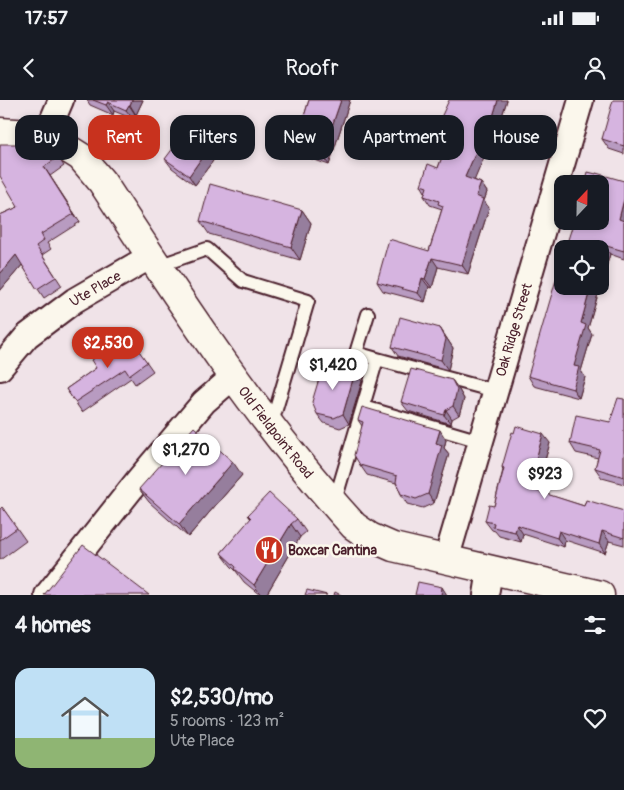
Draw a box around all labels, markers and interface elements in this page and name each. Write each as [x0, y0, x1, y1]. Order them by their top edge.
text: 17:57 [25, 6, 68, 30]
icon: back [15, 54, 43, 82]
text: Roofr [285, 54, 339, 82]
icon: person [581, 54, 609, 82]
chip: Buy [15, 115, 78, 160]
chip: Rent [88, 115, 160, 160]
chip: Filters [170, 115, 255, 160]
chip: New [265, 115, 334, 160]
chip: Apartment [344, 115, 464, 160]
chip: House [474, 115, 557, 160]
north arrow [554, 175, 609, 230]
map controls [554, 175, 609, 295]
button: locate [554, 240, 609, 295]
street label: Ute Place [66, 267, 124, 310]
street label: Oak Ridge Street [492, 281, 536, 379]
pin: $2,530 [67, 326, 149, 369]
text: $2,530 [83, 333, 133, 353]
pin: $1,420 [292, 348, 374, 391]
text: $1,420 [309, 355, 357, 375]
street label: Old Fieldpoint Road [235, 383, 317, 482]
pin: $1,270 [145, 434, 227, 476]
text: $1,270 [162, 440, 210, 460]
pin: $923 [515, 458, 575, 500]
text: $923 [528, 464, 562, 484]
restaurant icon: Boxcar Cantina [254, 535, 284, 565]
place label: Boxcar Cantina [288, 542, 377, 559]
icon: filters [581, 611, 609, 639]
text: 4 homes [15, 612, 91, 639]
text: $2,530/mo [170, 684, 273, 711]
icon: home [55, 688, 115, 748]
icon: heart [581, 704, 609, 732]
text: 5 rooms · 123 m² [170, 711, 284, 731]
text: Ute Place [170, 731, 235, 751]

